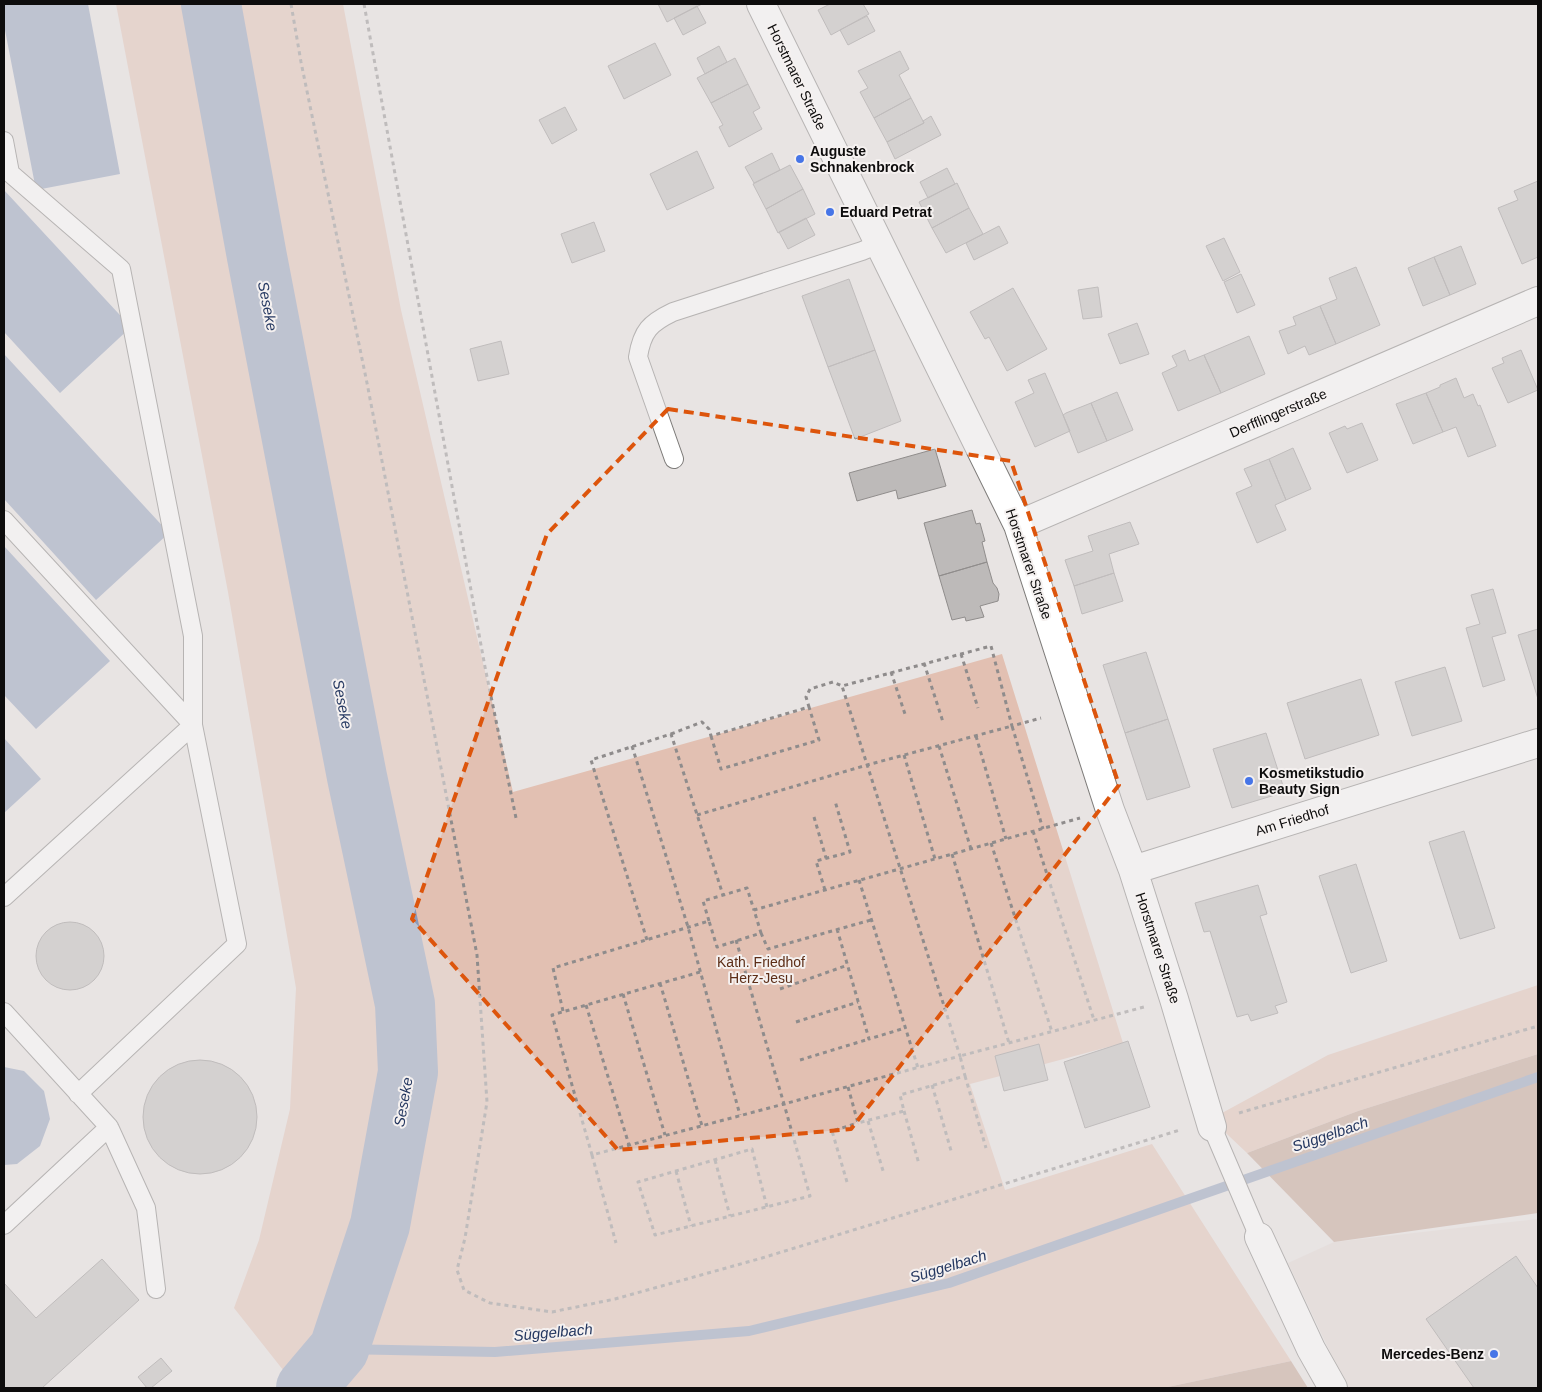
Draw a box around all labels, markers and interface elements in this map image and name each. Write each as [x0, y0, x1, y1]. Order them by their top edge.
street label: Horstmarer Straße [764, 21, 830, 133]
place label: Auguste Schnakenbrock [810, 143, 914, 175]
marker: Auguste Schnakenbrock [794, 153, 806, 165]
place label: Eduard Petrat [840, 204, 932, 220]
marker: Eduard Petrat [824, 206, 836, 218]
water label: Seseke [255, 280, 281, 332]
street label: Derfflingerstraße [1227, 385, 1329, 441]
street label: Horstmarer Straße [1003, 507, 1056, 622]
water label: Seseke [330, 678, 356, 730]
place label: Kosmetikstudio Beauty Sign [1259, 765, 1364, 797]
marker: Kosmetikstudio Beauty Sign [1243, 775, 1255, 787]
street label: Am Friedhof [1253, 801, 1331, 839]
street label: Horstmarer Straße [1132, 890, 1184, 1006]
park label: Kath. Friedhof Herz-Jesu [717, 954, 805, 986]
water label: Seseke [390, 1076, 416, 1128]
water label: Süggelbach [1290, 1113, 1370, 1155]
water label: Süggelbach [908, 1246, 988, 1286]
water label: Süggelbach [513, 1320, 593, 1344]
place label: Mercedes-Benz [1381, 1346, 1484, 1362]
marker: Mercedes-Benz [1488, 1348, 1500, 1360]

